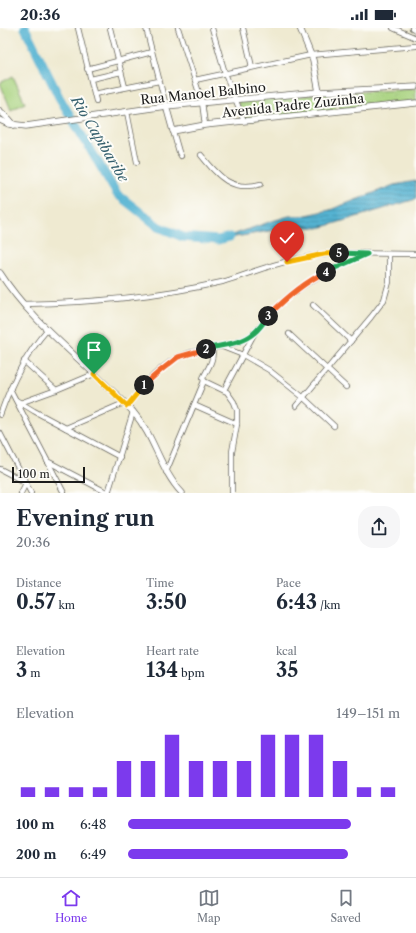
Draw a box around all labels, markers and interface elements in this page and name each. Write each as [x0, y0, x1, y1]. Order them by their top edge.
text: 20:36 [20, 5, 60, 24]
street label: Rua Manoel Balbino [140, 78, 267, 108]
street label: Avenida Padre Zuzinha [220, 90, 365, 121]
water label: Rio Capibaribe [67, 92, 133, 186]
pin [270, 221, 304, 262]
icon: check [276, 227, 298, 249]
pin: 5 [329, 243, 349, 263]
text: 5 [336, 246, 342, 260]
pin: 4 [316, 262, 336, 282]
text: 4 [323, 265, 329, 279]
pin: 3 [258, 306, 278, 326]
text: 3 [265, 309, 271, 323]
pin [77, 333, 111, 374]
icon: arrive [83, 339, 105, 361]
pin: 2 [196, 339, 216, 359]
text: 2 [203, 342, 209, 356]
pin: 1 [134, 375, 154, 395]
text: 1 [142, 378, 146, 392]
scale bar [12, 465, 85, 484]
text: 100 m [18, 467, 50, 481]
text: Evening run [16, 505, 155, 532]
button: share [358, 506, 400, 548]
text: 20:36 [16, 534, 50, 550]
text: Distance [16, 576, 62, 590]
text: Time [146, 576, 174, 590]
text: Pace [276, 576, 301, 590]
text: 0.57 [16, 590, 56, 614]
text: 3:50 [146, 590, 187, 614]
text: 6:43 [276, 590, 317, 614]
text: km [56, 598, 75, 612]
text: /km [317, 598, 341, 612]
text: Elevation [16, 644, 65, 658]
text: Heart rate [146, 644, 199, 658]
text: kcal [276, 644, 297, 658]
text: 3 [16, 658, 27, 682]
text: 134 [146, 658, 178, 682]
text: 35 [276, 658, 298, 682]
text: m [27, 666, 41, 680]
text: bpm [178, 666, 205, 680]
text: Elevation [16, 705, 74, 721]
text: 149–151 m [336, 705, 400, 721]
text: 100 m [16, 816, 55, 832]
text: 6:48 [80, 816, 106, 832]
text: 200 m [16, 846, 56, 862]
text: 6:49 [80, 846, 106, 862]
tab: Home [55, 887, 87, 925]
tab: Map [197, 887, 221, 925]
tab: Saved [330, 887, 361, 925]

